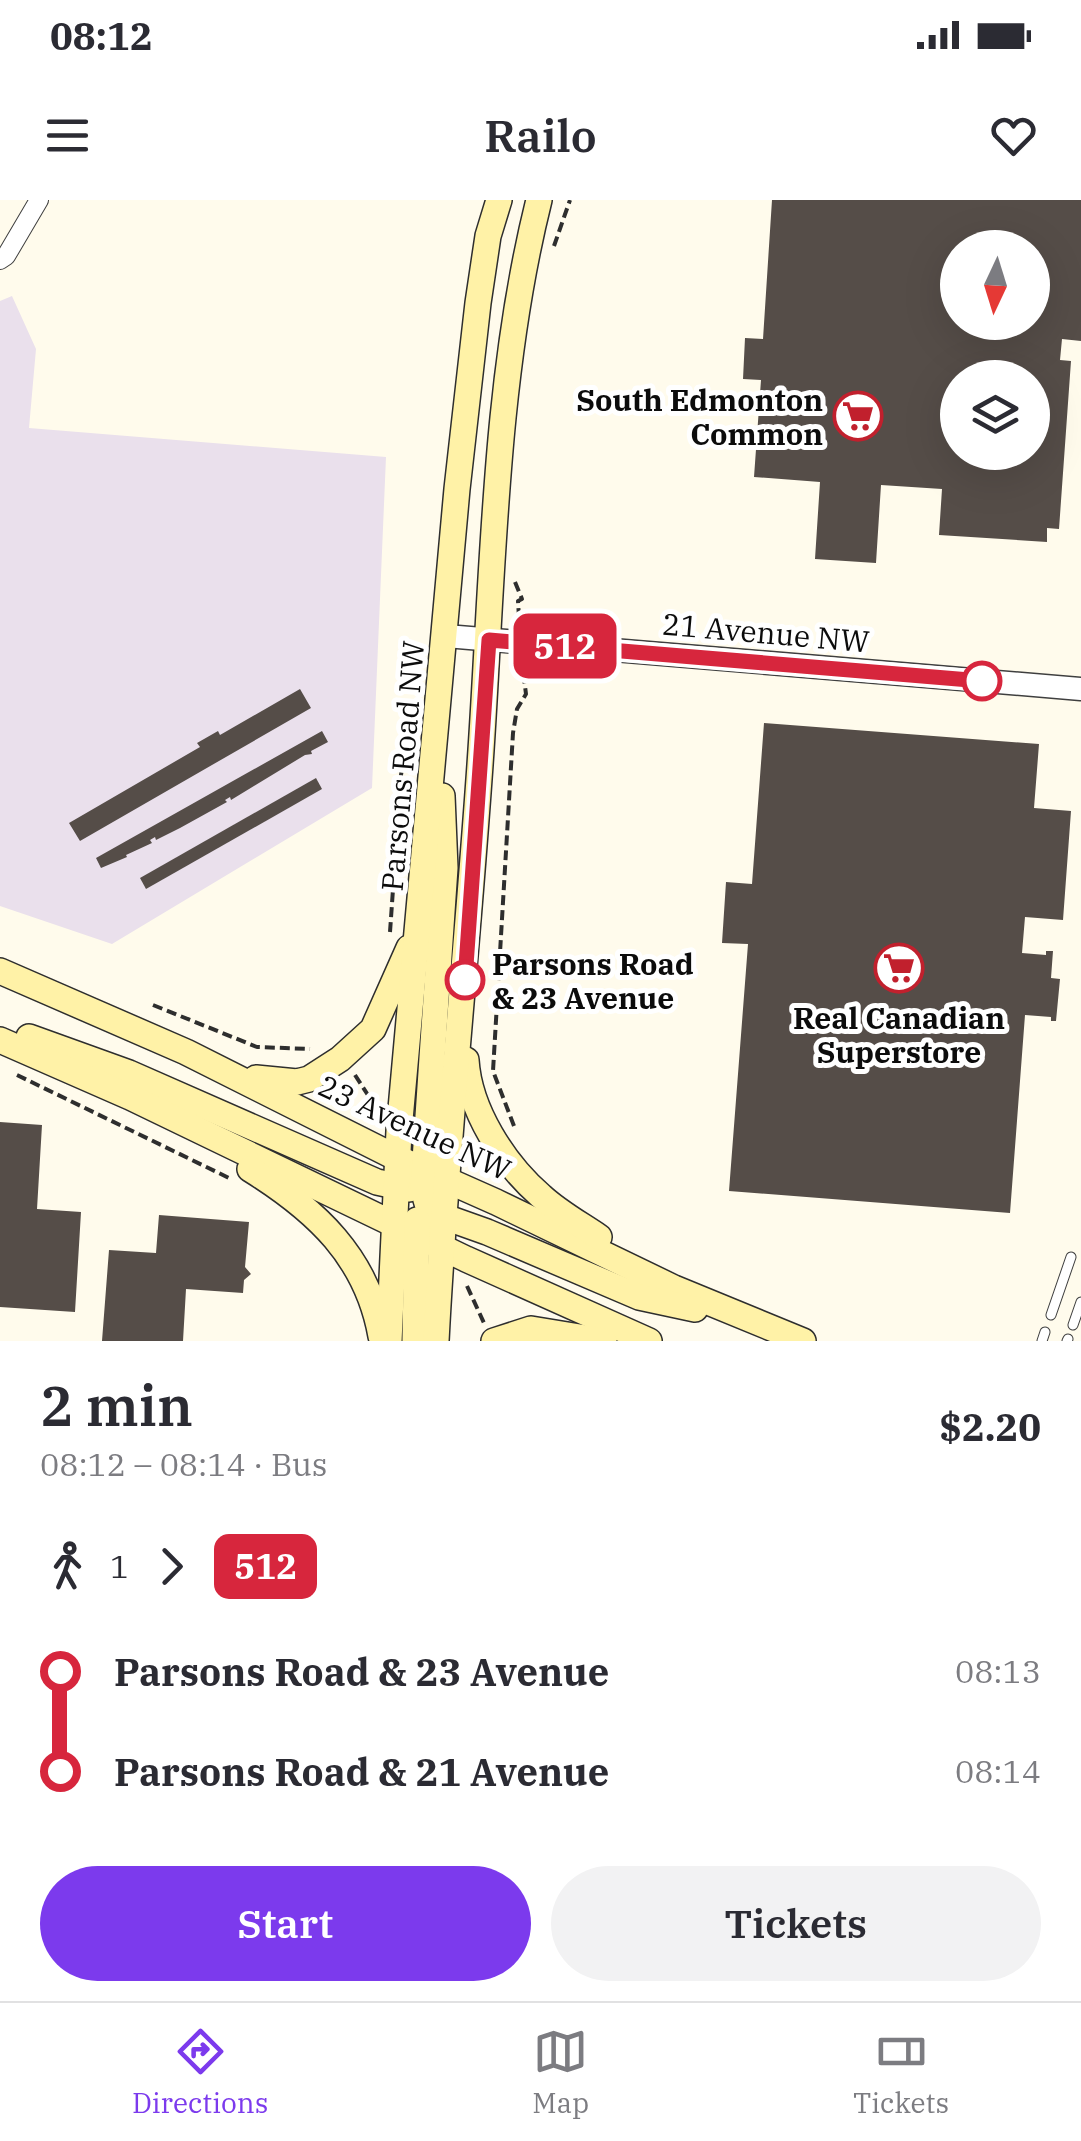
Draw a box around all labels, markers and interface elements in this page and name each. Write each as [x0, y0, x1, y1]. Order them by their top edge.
text: 08:12 [50, 11, 153, 60]
text: Railo [484, 106, 597, 164]
icon: menu [40, 108, 95, 163]
icon: heart [986, 108, 1041, 163]
north arrow [940, 230, 1050, 340]
map controls [940, 230, 1050, 470]
button: layers [940, 360, 1050, 470]
place label: South Edmonton Common [576, 380, 823, 453]
supermarket icon: South Edmonton Common [832, 390, 884, 442]
street label: 21 Avenue NW [661, 604, 871, 660]
line badge: 512 [508, 614, 622, 678]
text: 512 [533, 623, 597, 669]
street label: Parsons Road NW [372, 639, 432, 893]
unlabelled marker [963, 662, 1001, 700]
supermarket icon: Real Canadian Superstore [873, 942, 925, 994]
place label: Parsons Road & 23 Avenue [492, 944, 694, 1017]
marker: Parsons Road & 23 Avenue [446, 961, 484, 999]
place label: Real Canadian Superstore [793, 998, 1005, 1071]
street label: 23 Avenue NW [313, 1065, 517, 1189]
text: 2 min [40, 1370, 193, 1441]
text: $2.20 [939, 1402, 1041, 1451]
text: 08:12 – 08:14 · Bus [40, 1443, 327, 1485]
icon: walk [40, 1539, 95, 1594]
icon: forward [144, 1539, 199, 1594]
text: 512 [234, 1543, 297, 1589]
text: 1 [110, 1545, 129, 1587]
text: Parsons Road & 23 Avenue [114, 1647, 609, 1696]
text: 08:13 [955, 1650, 1041, 1692]
text: Parsons Road & 21 Avenue [114, 1747, 609, 1796]
text: 08:14 [955, 1750, 1041, 1792]
button: Start [40, 1866, 531, 1981]
button: Tickets [551, 1866, 1041, 1981]
tab: Directions [132, 2024, 268, 2121]
tab: Map [532, 2024, 589, 2121]
tab: Tickets [853, 2024, 949, 2121]

